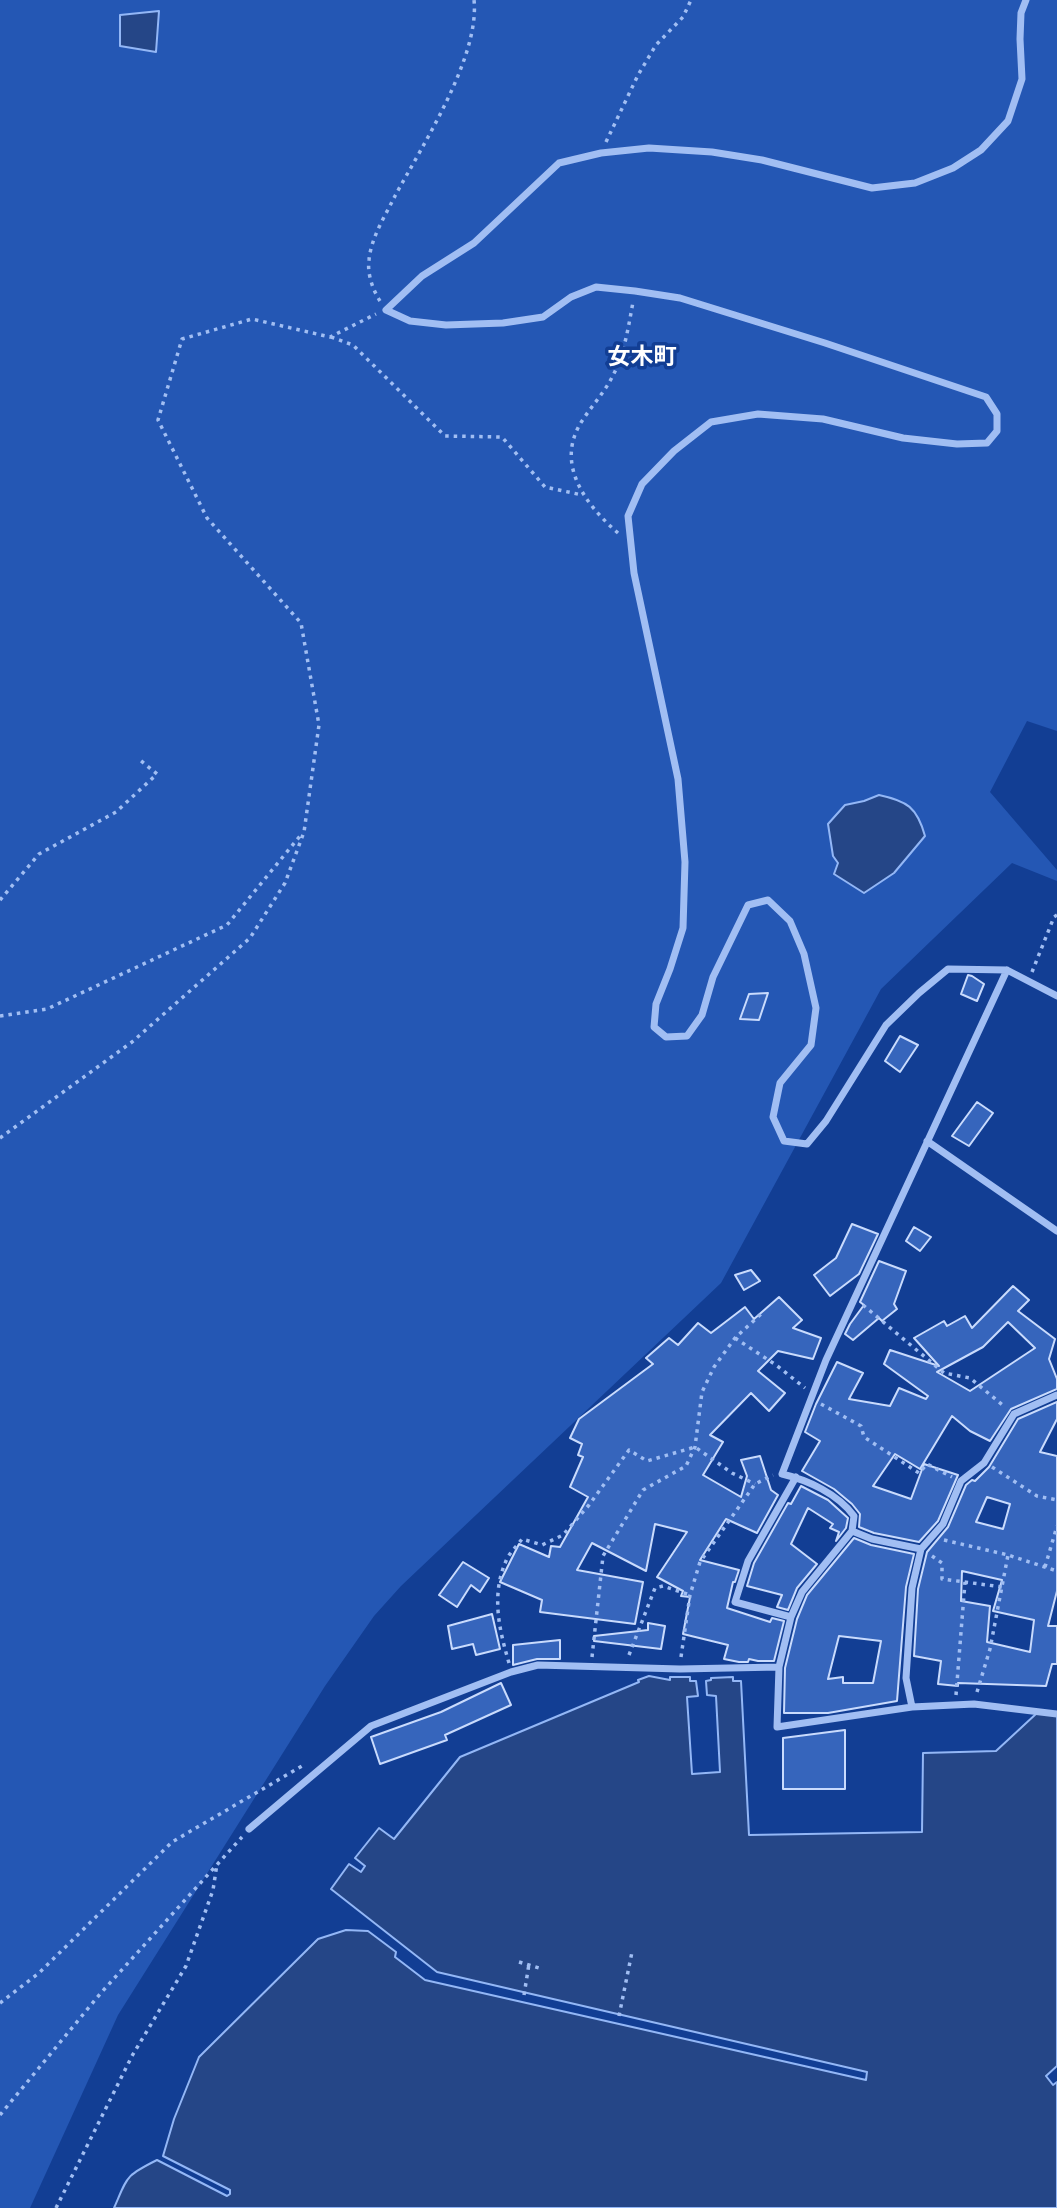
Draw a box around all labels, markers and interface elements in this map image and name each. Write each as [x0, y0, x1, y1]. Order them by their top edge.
district label: 女木町 [608, 343, 676, 371]

